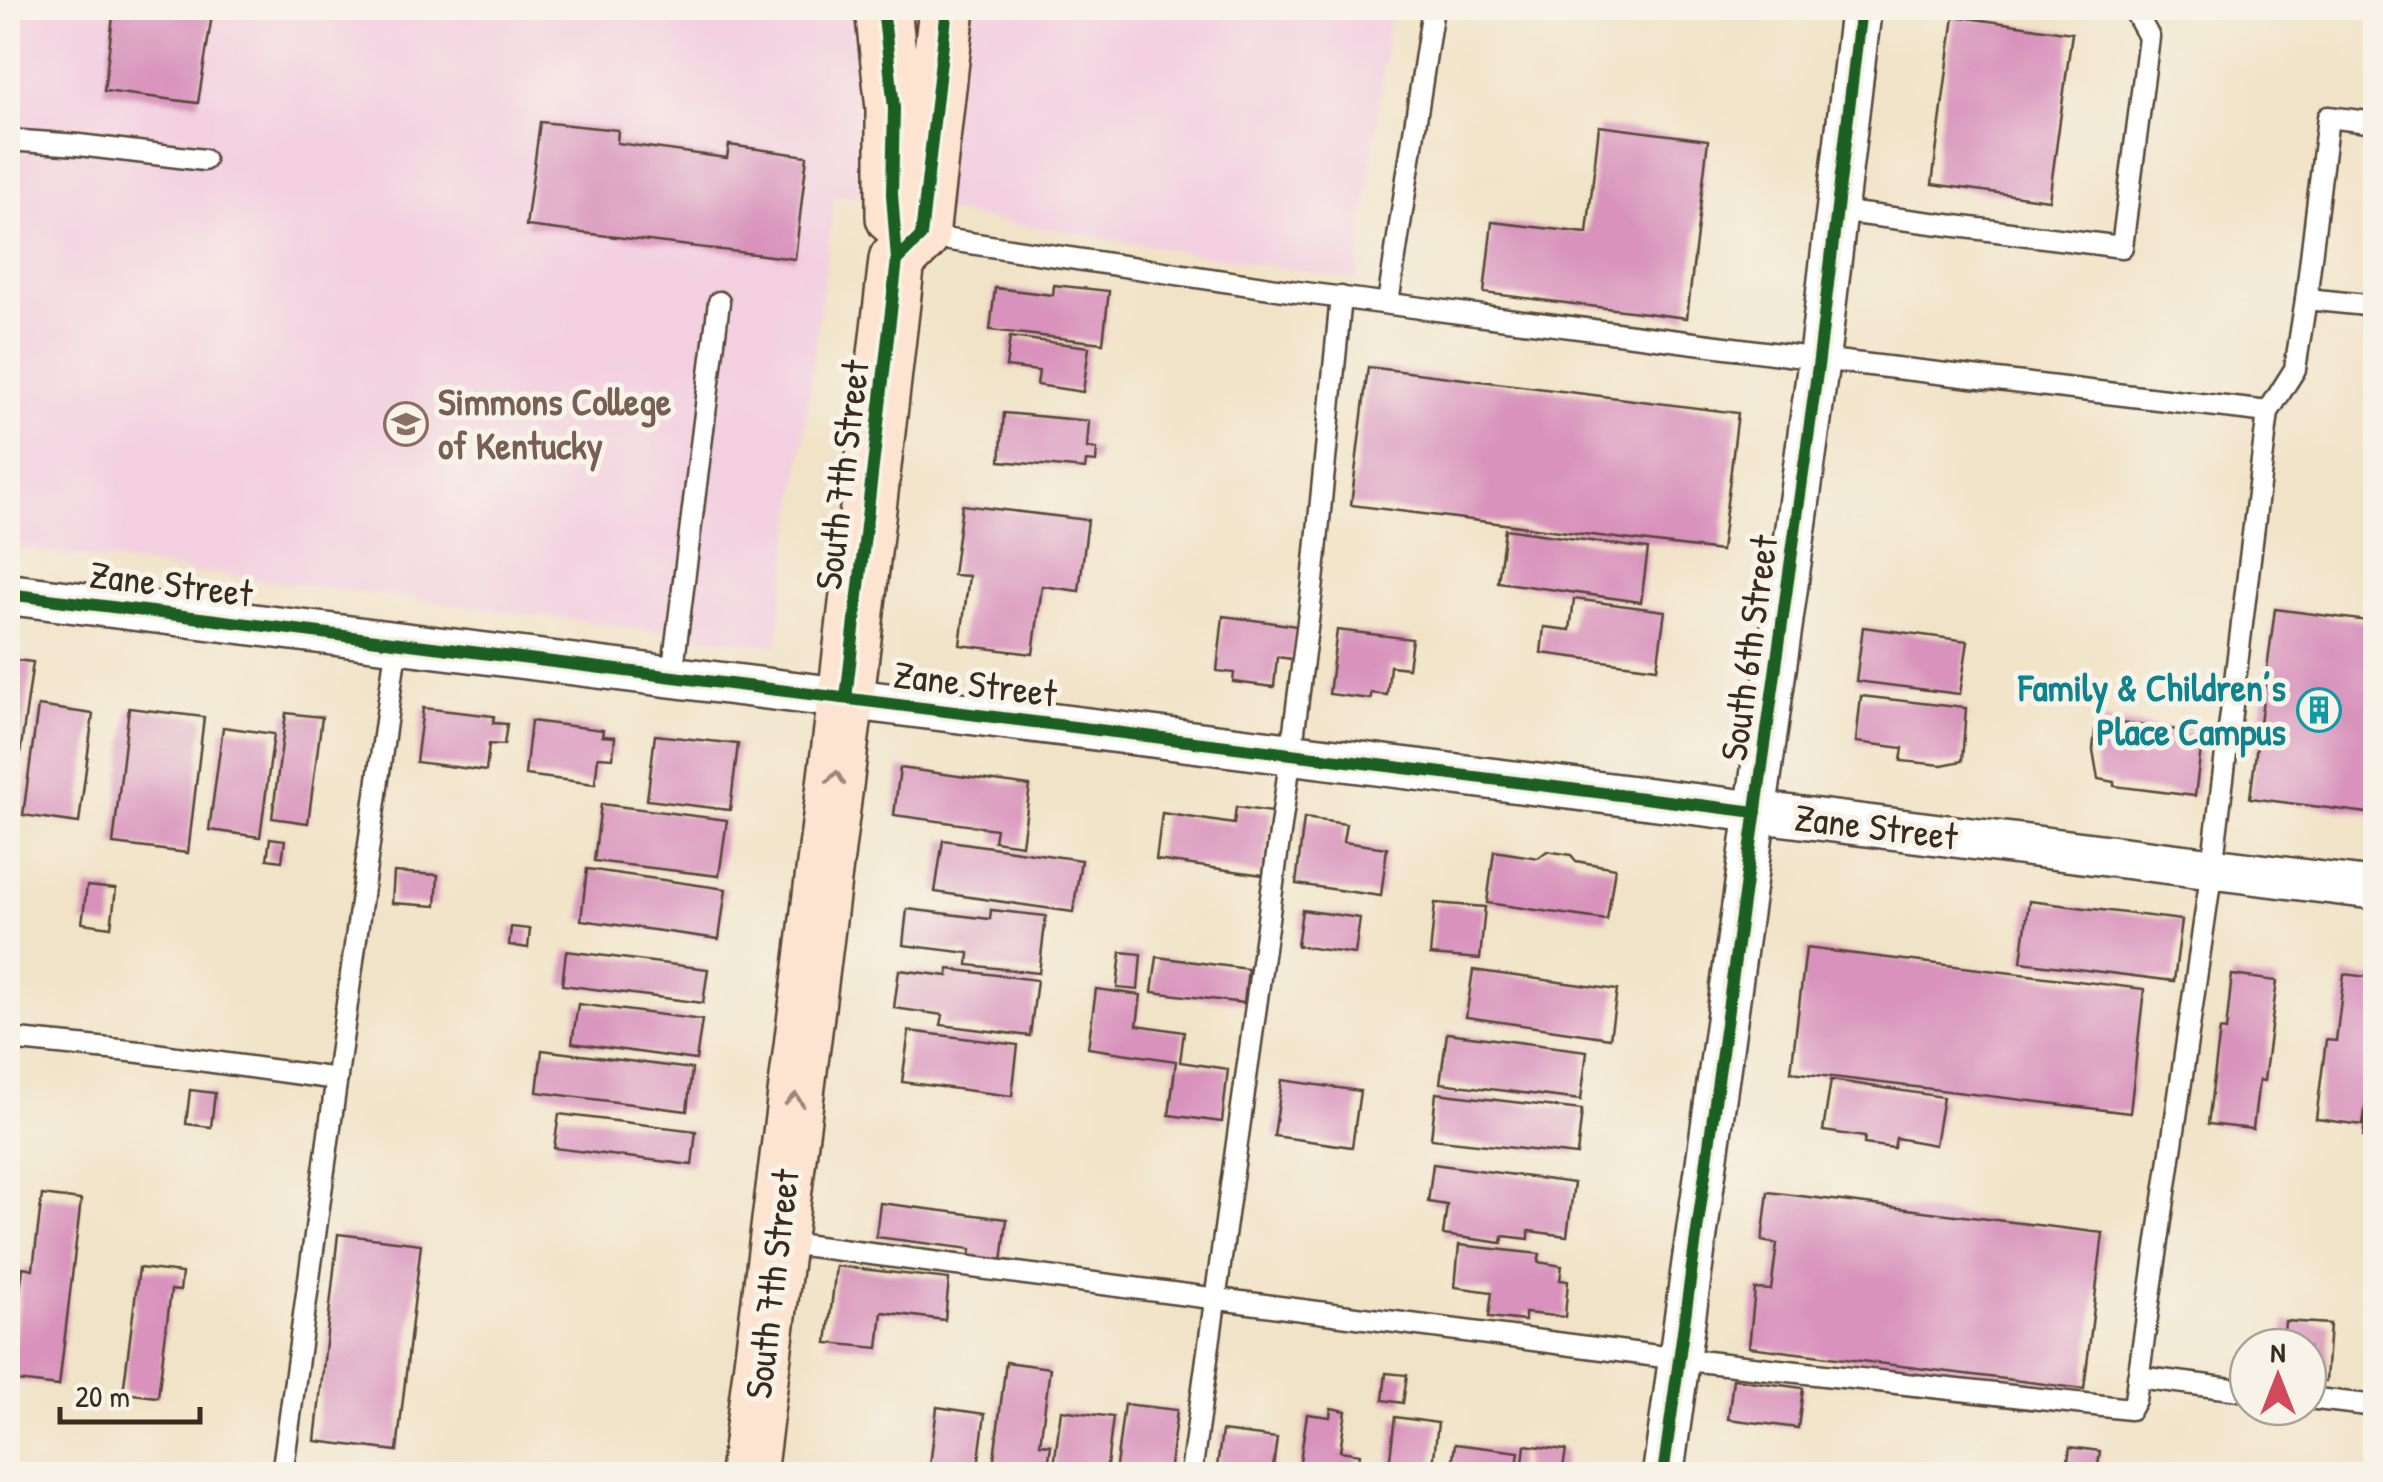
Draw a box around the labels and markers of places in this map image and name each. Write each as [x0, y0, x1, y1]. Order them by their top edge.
place label: Simmons College of Kentucky [438, 375, 671, 472]
school or university icon: Simmons College of Kentucky [383, 401, 429, 447]
place label: Family & Children’s Place Campus [2018, 661, 2286, 758]
building icon: Family & Children’s Place Campus [2296, 687, 2342, 733]

